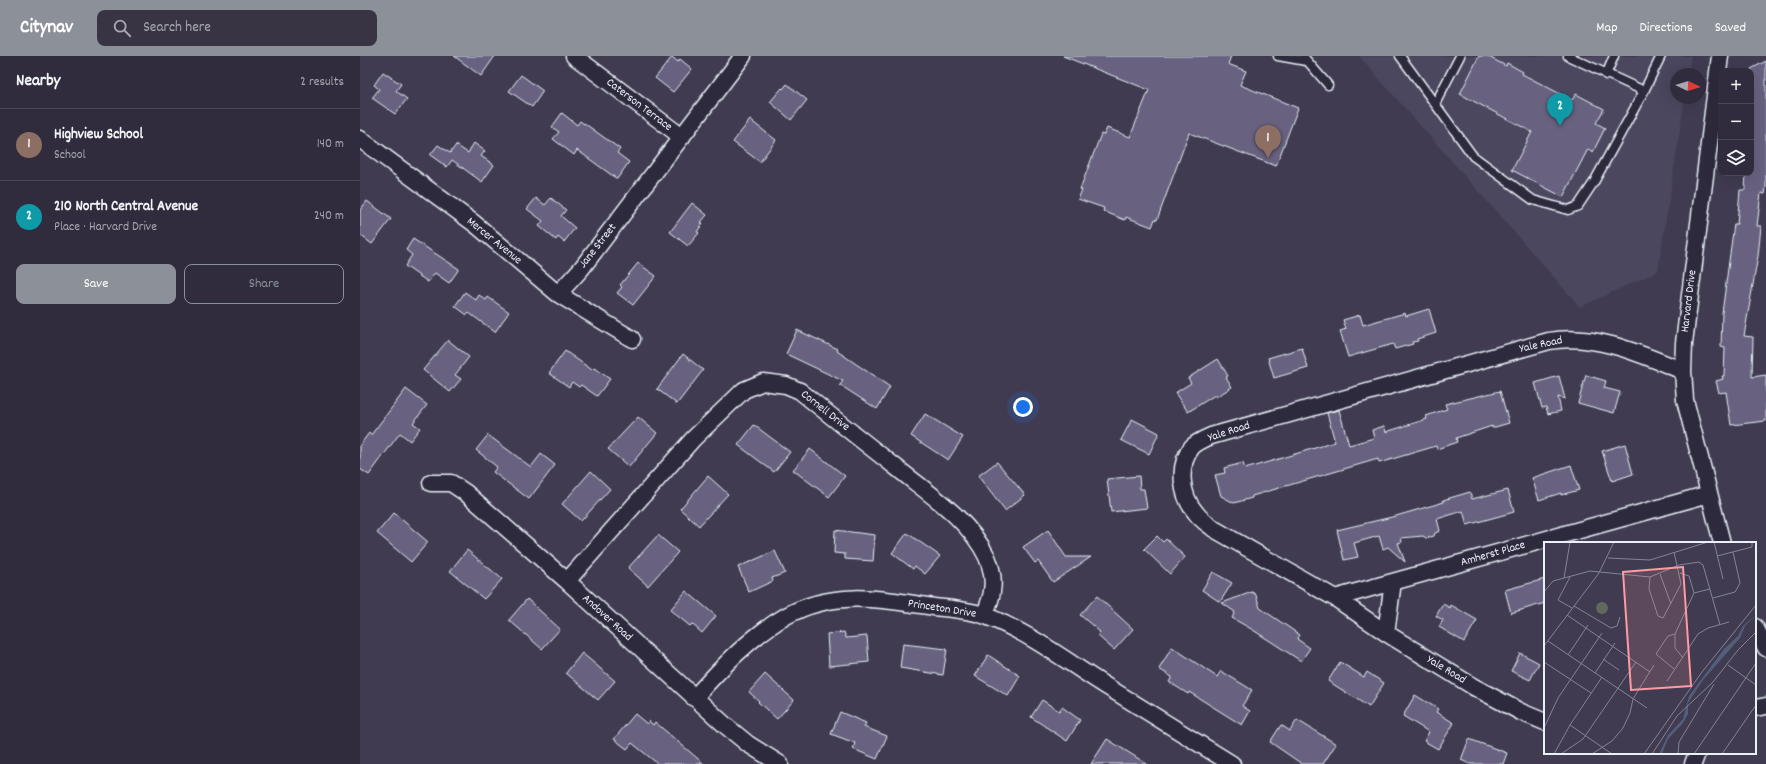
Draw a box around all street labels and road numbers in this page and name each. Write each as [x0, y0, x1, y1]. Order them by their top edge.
street label: Caterson Terrace [602, 74, 676, 136]
street label: Mercer Avenue [463, 213, 525, 269]
street label: Jane Street [575, 220, 621, 272]
street label: Harvard Drive [1677, 269, 1701, 333]
street label: Yale Road [1518, 332, 1564, 358]
street label: Cornell Drive [797, 386, 853, 436]
street label: Yale Road [1206, 417, 1252, 447]
street label: Amherst Place [1459, 537, 1527, 571]
street label: Andover Road [578, 591, 636, 645]
street label: Princeton Drive [907, 595, 977, 623]
street label: Yale Road [1423, 652, 1469, 688]

